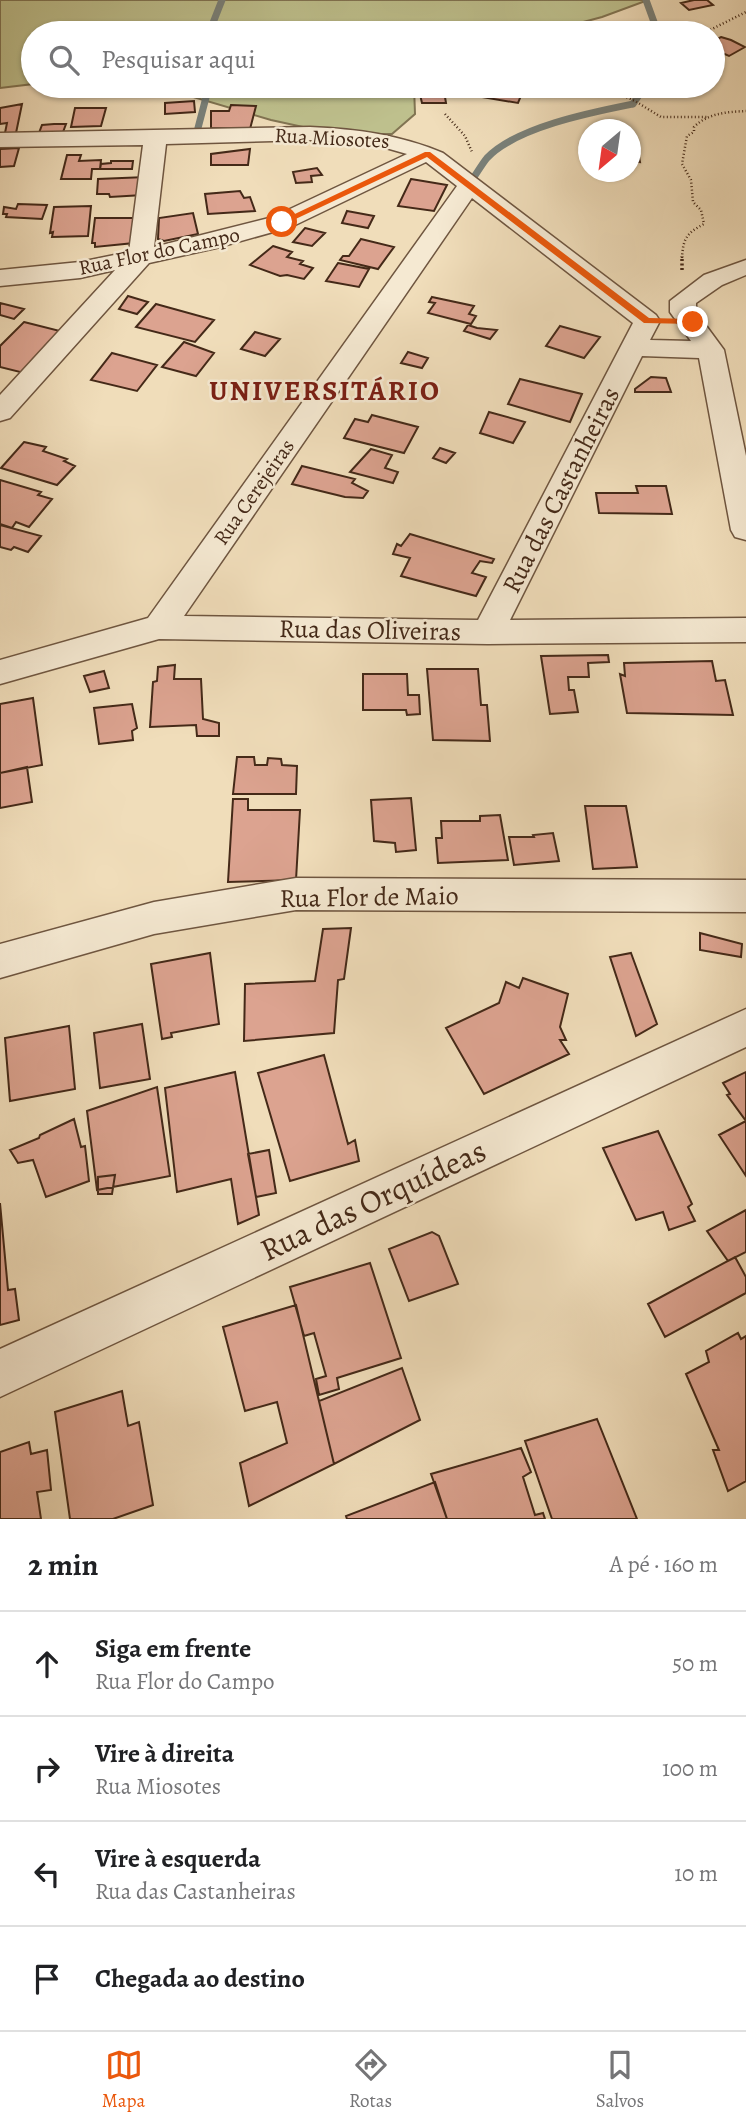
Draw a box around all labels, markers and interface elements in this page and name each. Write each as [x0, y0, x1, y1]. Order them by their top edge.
search box [21, 21, 725, 98]
icon: search [45, 41, 83, 79]
text: Pesquisar aqui [101, 42, 256, 77]
north arrow [578, 119, 641, 182]
street label: Rua Miosotes [274, 121, 390, 155]
route start [266, 206, 297, 237]
street label: Rua Flor do Campo [76, 220, 242, 282]
route end [677, 306, 708, 337]
district label: UNIVERSITÁRIO [209, 372, 441, 410]
street label: Rua das Castanheiras [494, 381, 628, 599]
street label: Rua Cerejeiras [207, 433, 301, 551]
street label: Rua das Oliveiras [279, 611, 461, 649]
street label: Rua Flor de Maio [279, 878, 459, 916]
street label: Rua das Orquídeas [253, 1128, 493, 1272]
text: 2 min [28, 1545, 98, 1585]
text: A pé · 160 m [609, 1549, 718, 1580]
text: Siga em frente [95, 1631, 251, 1666]
icon: ahead [28, 1645, 66, 1683]
text: 50 m [672, 1648, 718, 1679]
text: Rua Flor do Campo [95, 1666, 275, 1697]
text: Vire à direita [95, 1736, 234, 1771]
icon: right [28, 1750, 66, 1788]
text: 100 m [662, 1753, 718, 1784]
text: Rua Miosotes [95, 1771, 221, 1802]
text: Vire à esquerda [95, 1841, 261, 1876]
icon: left [28, 1855, 66, 1893]
text: 10 m [674, 1858, 718, 1889]
text: Rua das Castanheiras [95, 1876, 296, 1907]
icon: arrive [28, 1960, 66, 1998]
text: Chegada ao destino [95, 1961, 305, 1996]
tab: Mapa [102, 2046, 145, 2114]
tab: Rotas [349, 2046, 392, 2114]
tab: Salvos [596, 2046, 644, 2114]

